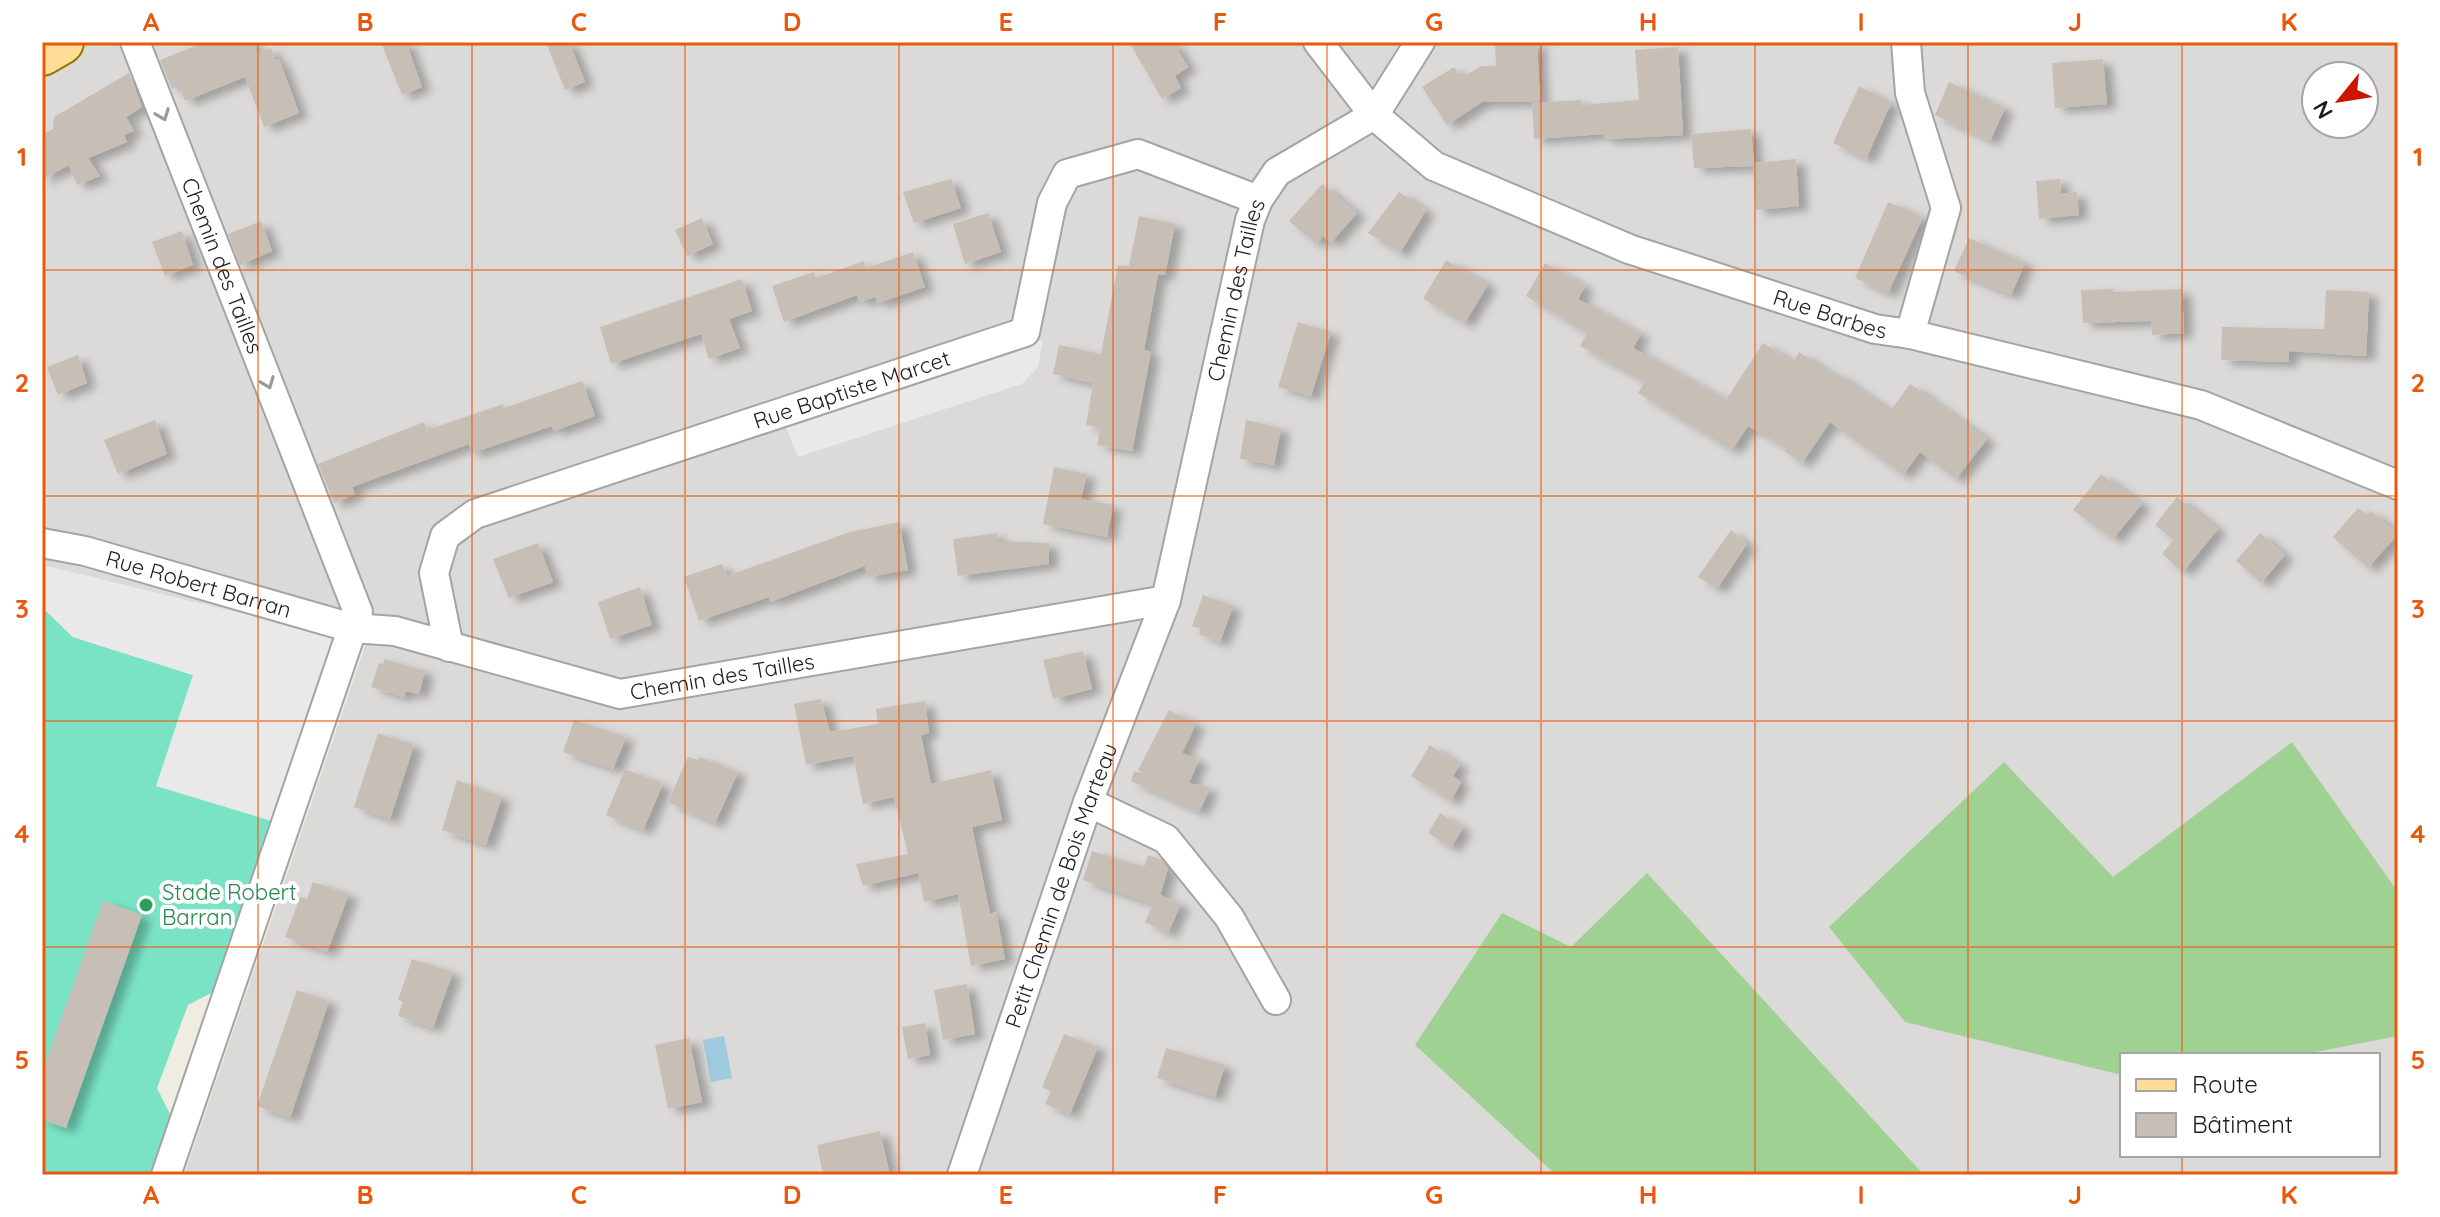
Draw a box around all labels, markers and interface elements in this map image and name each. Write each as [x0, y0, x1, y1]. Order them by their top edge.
text: A [143, 5, 160, 38]
text: B [356, 5, 374, 38]
text: C [571, 5, 587, 38]
text: D [783, 5, 801, 38]
text: E [999, 5, 1013, 38]
text: F [1213, 5, 1227, 38]
text: G [1425, 5, 1443, 38]
text: H [1639, 5, 1657, 38]
text: I [1857, 5, 1865, 38]
text: J [2068, 5, 2082, 38]
text: K [2280, 5, 2298, 38]
north arrow [2300, 60, 2380, 140]
text: N [2307, 96, 2339, 124]
one-way arrow [153, 107, 170, 121]
text: 1 [17, 140, 27, 173]
text: 1 [2413, 140, 2423, 173]
street label: Chemin des Tailles [175, 173, 270, 358]
street label: Chemin des Tailles [1201, 195, 1271, 384]
street label: Rue Barbes [1770, 283, 1888, 344]
street label: Rue Baptiste Marcet [750, 344, 954, 435]
text: 2 [15, 366, 29, 399]
text: 2 [2411, 366, 2425, 399]
one-way arrow [258, 375, 275, 389]
street label: Rue Robert Barran [103, 544, 295, 624]
text: 3 [15, 592, 29, 625]
text: 3 [2411, 592, 2425, 625]
street label: Chemin des Tailles [628, 647, 817, 706]
street label: Petit Chemin de Bois Marteau [999, 739, 1123, 1032]
text: 4 [14, 817, 30, 850]
text: 4 [2410, 817, 2426, 850]
place label: Stade Robert Barran [162, 878, 297, 931]
marker: Stade Robert Barran [137, 896, 155, 914]
text: 5 [15, 1043, 29, 1076]
text: 5 [2411, 1043, 2425, 1076]
legend [2120, 1053, 2380, 1157]
text: Route [2192, 1069, 2258, 1099]
text: Bâtiment [2192, 1109, 2293, 1139]
text: A [143, 1178, 160, 1211]
text: B [356, 1178, 374, 1211]
text: C [571, 1178, 587, 1211]
text: D [783, 1178, 801, 1211]
text: E [999, 1178, 1013, 1211]
text: F [1213, 1178, 1227, 1211]
text: G [1425, 1178, 1443, 1211]
text: H [1639, 1178, 1657, 1211]
text: I [1857, 1178, 1865, 1211]
text: J [2068, 1178, 2082, 1211]
text: K [2280, 1178, 2298, 1211]

